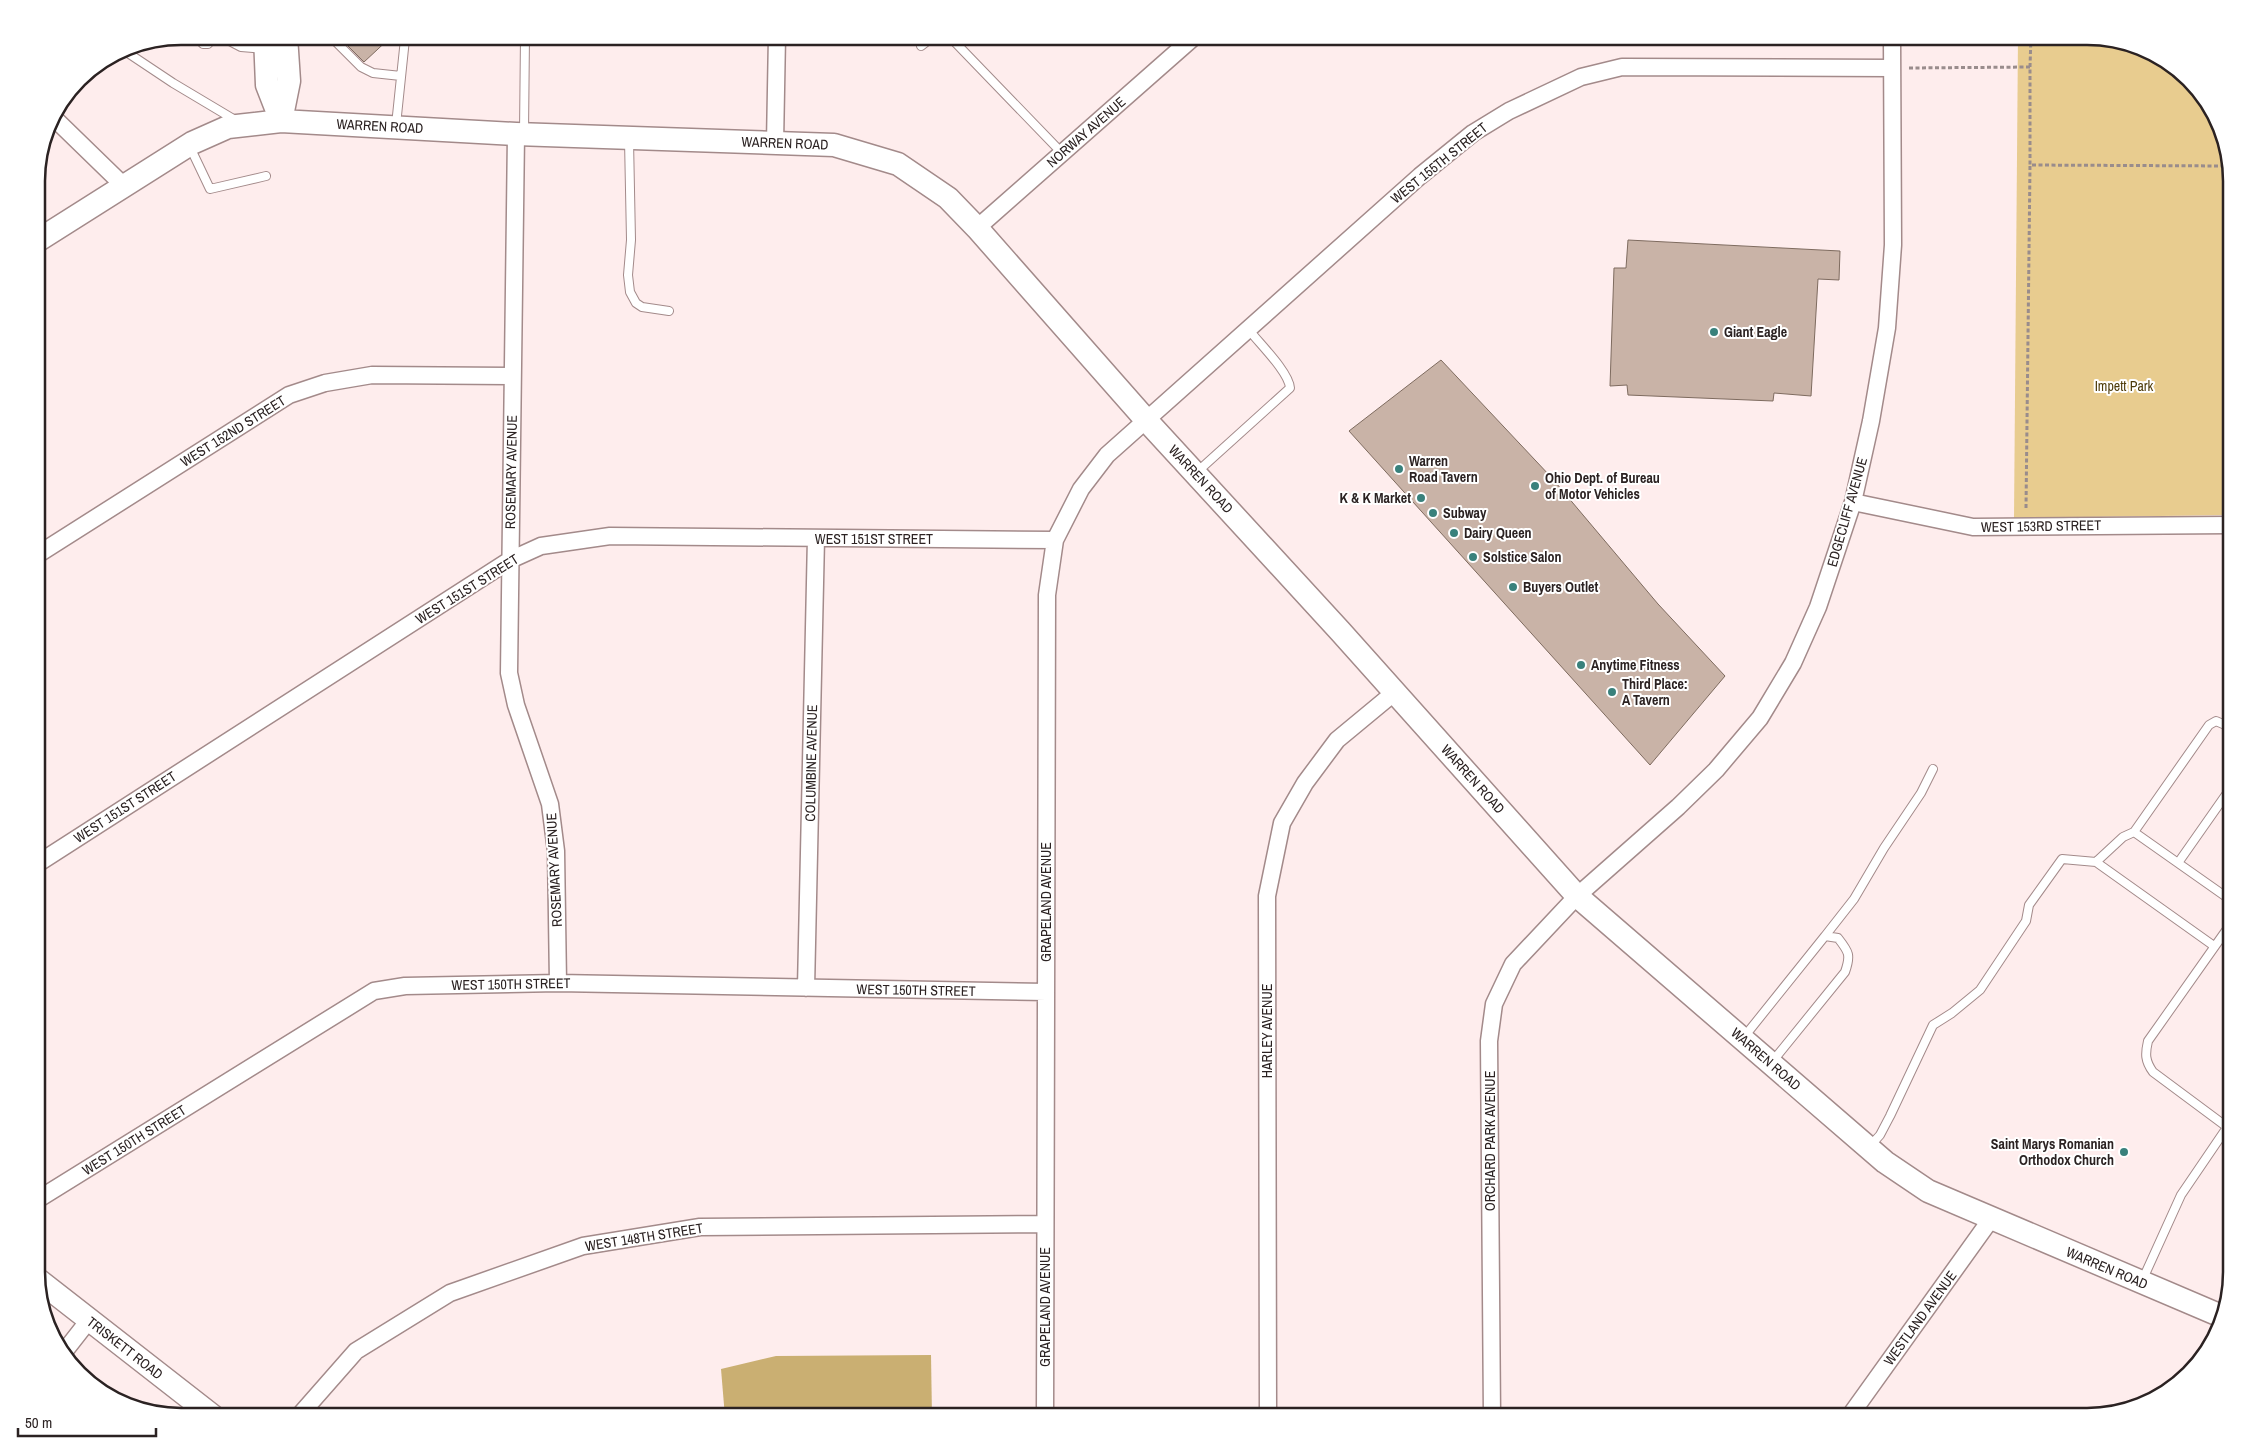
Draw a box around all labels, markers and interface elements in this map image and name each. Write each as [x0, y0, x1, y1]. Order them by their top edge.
street label: NORWAY AVENUE [1043, 93, 1129, 171]
street label: WARREN ROAD [336, 115, 424, 137]
street label: WEST 155TH STREET [1387, 119, 1491, 207]
street label: WARREN ROAD [741, 132, 829, 154]
place label: Giant Eagle [1724, 323, 1787, 341]
marker: Giant Eagle [1708, 326, 1720, 338]
park label: Impett Park [2095, 377, 2154, 395]
street label: WEST 152ND STREET [177, 391, 289, 471]
street label: ROSEMARY AVENUE [501, 415, 521, 529]
street label: WARREN ROAD [1165, 441, 1237, 517]
place label: Warren Road Tavern [1409, 452, 1478, 486]
street label: EDGECLIFF AVENUE [1823, 455, 1871, 569]
marker: Warren Road Tavern [1393, 463, 1405, 475]
place label: Ohio Dept. of Bureau of Motor Vehicles [1545, 469, 1660, 503]
marker: Ohio Dept. of Bureau of Motor Vehicles [1529, 480, 1541, 492]
place label: K & K Market [1340, 489, 1411, 507]
marker: K & K Market [1415, 492, 1427, 504]
place label: Subway [1443, 504, 1487, 522]
marker: Subway [1427, 507, 1439, 519]
street label: WEST 153RD STREET [1981, 516, 2101, 536]
place label: Dairy Queen [1464, 524, 1532, 542]
marker: Dairy Queen [1448, 527, 1460, 539]
street label: WEST 151ST STREET [815, 530, 933, 548]
place label: Solstice Salon [1483, 548, 1561, 566]
street label: WEST 151ST STREET [412, 550, 522, 628]
marker: Solstice Salon [1467, 551, 1479, 563]
place label: Buyers Outlet [1523, 578, 1598, 596]
marker: Buyers Outlet [1507, 581, 1519, 593]
place label: Anytime Fitness [1591, 656, 1680, 674]
marker: Anytime Fitness [1575, 659, 1587, 671]
place label: Third Place: A Tavern [1622, 675, 1688, 709]
marker: Third Place: A Tavern [1606, 686, 1618, 698]
street label: COLUMBINE AVENUE [801, 704, 821, 822]
street label: WARREN ROAD [1437, 741, 1509, 817]
street label: WEST 151ST STREET [70, 767, 180, 847]
street label: ROSEMARY AVENUE [542, 812, 566, 928]
street label: GRAPELAND AVENUE [1037, 842, 1055, 962]
street label: WEST 150TH STREET [451, 974, 571, 994]
street label: WEST 150TH STREET [856, 980, 976, 1000]
street label: HARLEY AVENUE [1258, 984, 1276, 1078]
street label: WARREN ROAD [1727, 1024, 1805, 1094]
street label: ORCHARD PARK AVENUE [1481, 1071, 1499, 1211]
street label: WEST 150TH STREET [79, 1101, 189, 1179]
place label: Saint Marys Romanian Orthodox Church [1991, 1135, 2114, 1169]
marker: Saint Marys Romanian Orthodox Church [2118, 1146, 2130, 1158]
street label: WEST 148TH STREET [584, 1219, 704, 1255]
street label: WARREN ROAD [2063, 1243, 2151, 1293]
street label: GRAPELAND AVENUE [1036, 1247, 1054, 1367]
street label: WESTLAND AVENUE [1880, 1267, 1960, 1369]
street label: TRISKETT ROAD [83, 1313, 167, 1383]
scale bar [18, 1406, 155, 1438]
text: 50 m [25, 1412, 52, 1433]

